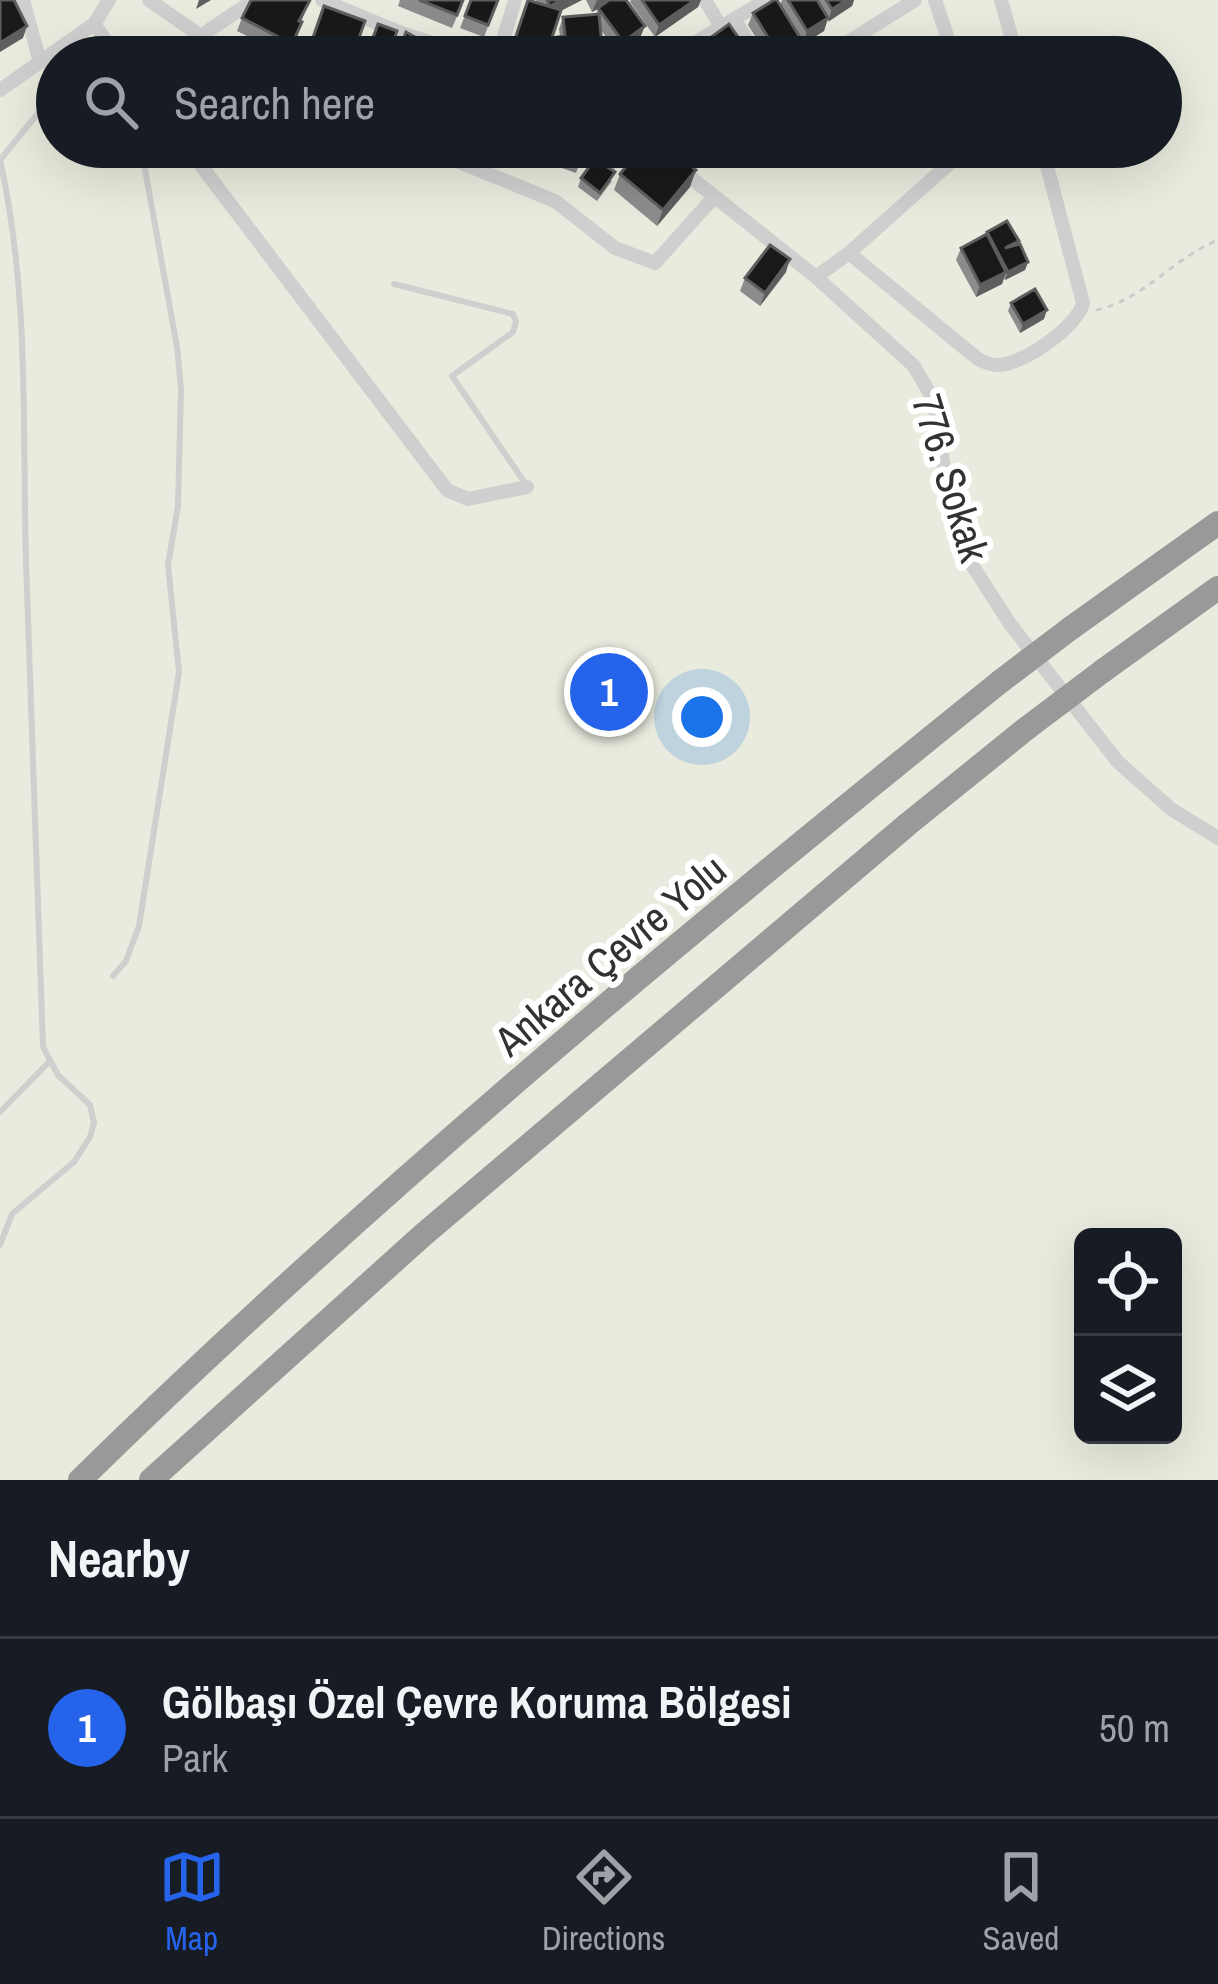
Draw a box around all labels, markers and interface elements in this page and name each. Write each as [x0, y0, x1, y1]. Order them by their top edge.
search box [36, 36, 1182, 168]
icon: search [78, 69, 144, 135]
text: Search here [174, 72, 375, 133]
street label: 776. Sokak [899, 387, 1003, 569]
pin: 1 [570, 647, 648, 737]
your location [672, 687, 732, 747]
street label: Ankara Çevre Yolu [482, 842, 737, 1069]
map controls [1074, 1228, 1182, 1444]
button: locate [1074, 1228, 1182, 1336]
button: layers [1074, 1336, 1182, 1444]
text: Nearby [48, 1524, 190, 1593]
text: Gölbaşı Özel Çevre Koruma Bölgesi [162, 1671, 792, 1732]
text: 1 [78, 1702, 96, 1754]
text: 50 m [1099, 1702, 1170, 1754]
text: Park [162, 1732, 228, 1784]
tab: Map [159, 1844, 225, 1960]
tab: Directions [542, 1844, 665, 1960]
tab: Saved [983, 1844, 1059, 1960]

